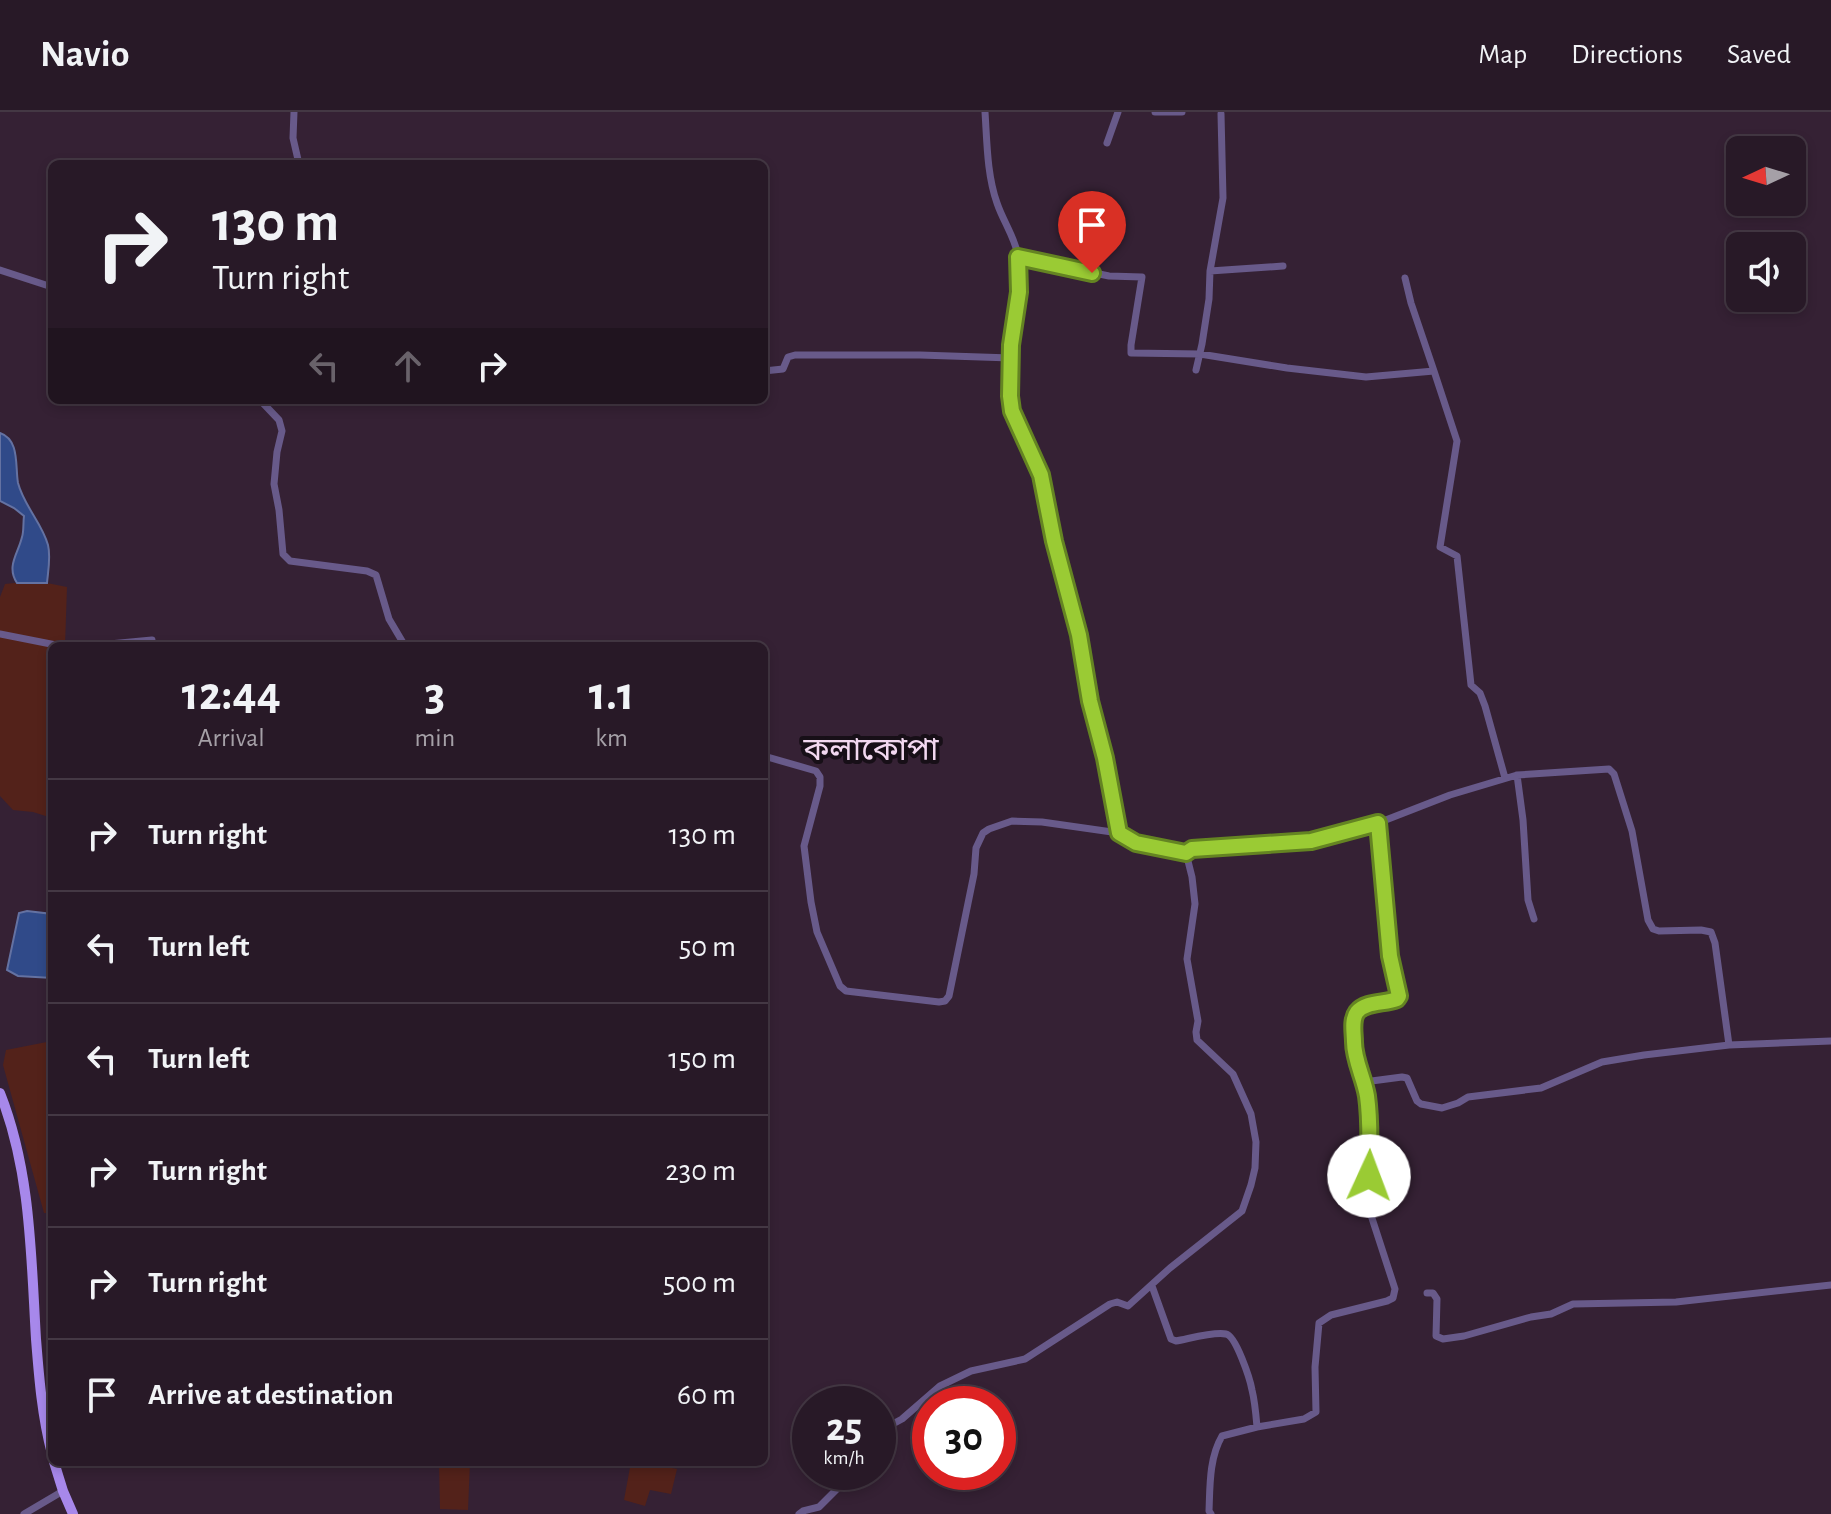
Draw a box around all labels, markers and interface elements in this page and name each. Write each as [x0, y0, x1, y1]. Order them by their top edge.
text: Navio [40, 36, 129, 74]
text: Map [1478, 41, 1527, 69]
text: Directions [1571, 41, 1683, 69]
text: Saved [1727, 41, 1791, 69]
north arrow [1726, 136, 1806, 216]
map controls [1726, 136, 1806, 312]
pin [1058, 191, 1126, 273]
icon: right [80, 192, 184, 296]
text: 130 m [212, 195, 339, 251]
icon: arrive [1070, 203, 1114, 247]
button: sound [1726, 232, 1806, 312]
text: Turn right [212, 260, 349, 296]
icon: left [302, 344, 346, 388]
icon: ahead [386, 344, 430, 388]
icon: right [470, 344, 514, 388]
text: 12:44 [182, 671, 281, 719]
text: 3 [424, 671, 445, 719]
text: 1.1 [589, 671, 634, 719]
text: Arrival [198, 725, 265, 751]
text: min [415, 725, 455, 751]
text: km [595, 725, 628, 751]
district label: কলাকোপা [802, 734, 939, 766]
icon: right [80, 813, 124, 857]
text: Turn right [148, 820, 267, 850]
text: 130 m [669, 820, 736, 850]
icon: left [80, 925, 124, 969]
text: Turn left [148, 932, 249, 962]
text: 50 m [679, 932, 736, 962]
icon: left [80, 1037, 124, 1081]
text: Turn left [148, 1044, 249, 1074]
text: 150 m [668, 1044, 736, 1074]
position arrow [1327, 1134, 1411, 1218]
icon: right [80, 1149, 124, 1193]
text: Turn right [148, 1156, 267, 1186]
text: 230 m [665, 1156, 736, 1186]
icon: right [80, 1261, 124, 1305]
text: Turn right [148, 1268, 267, 1298]
text: 500 m [663, 1268, 736, 1298]
icon: arrive [80, 1373, 124, 1417]
text: Arrive at destination [148, 1380, 394, 1410]
text: 60 m [677, 1380, 736, 1410]
speed limit sign: 30 [912, 1386, 1016, 1490]
text: 25 [826, 1408, 862, 1448]
text: km/h [823, 1448, 865, 1468]

